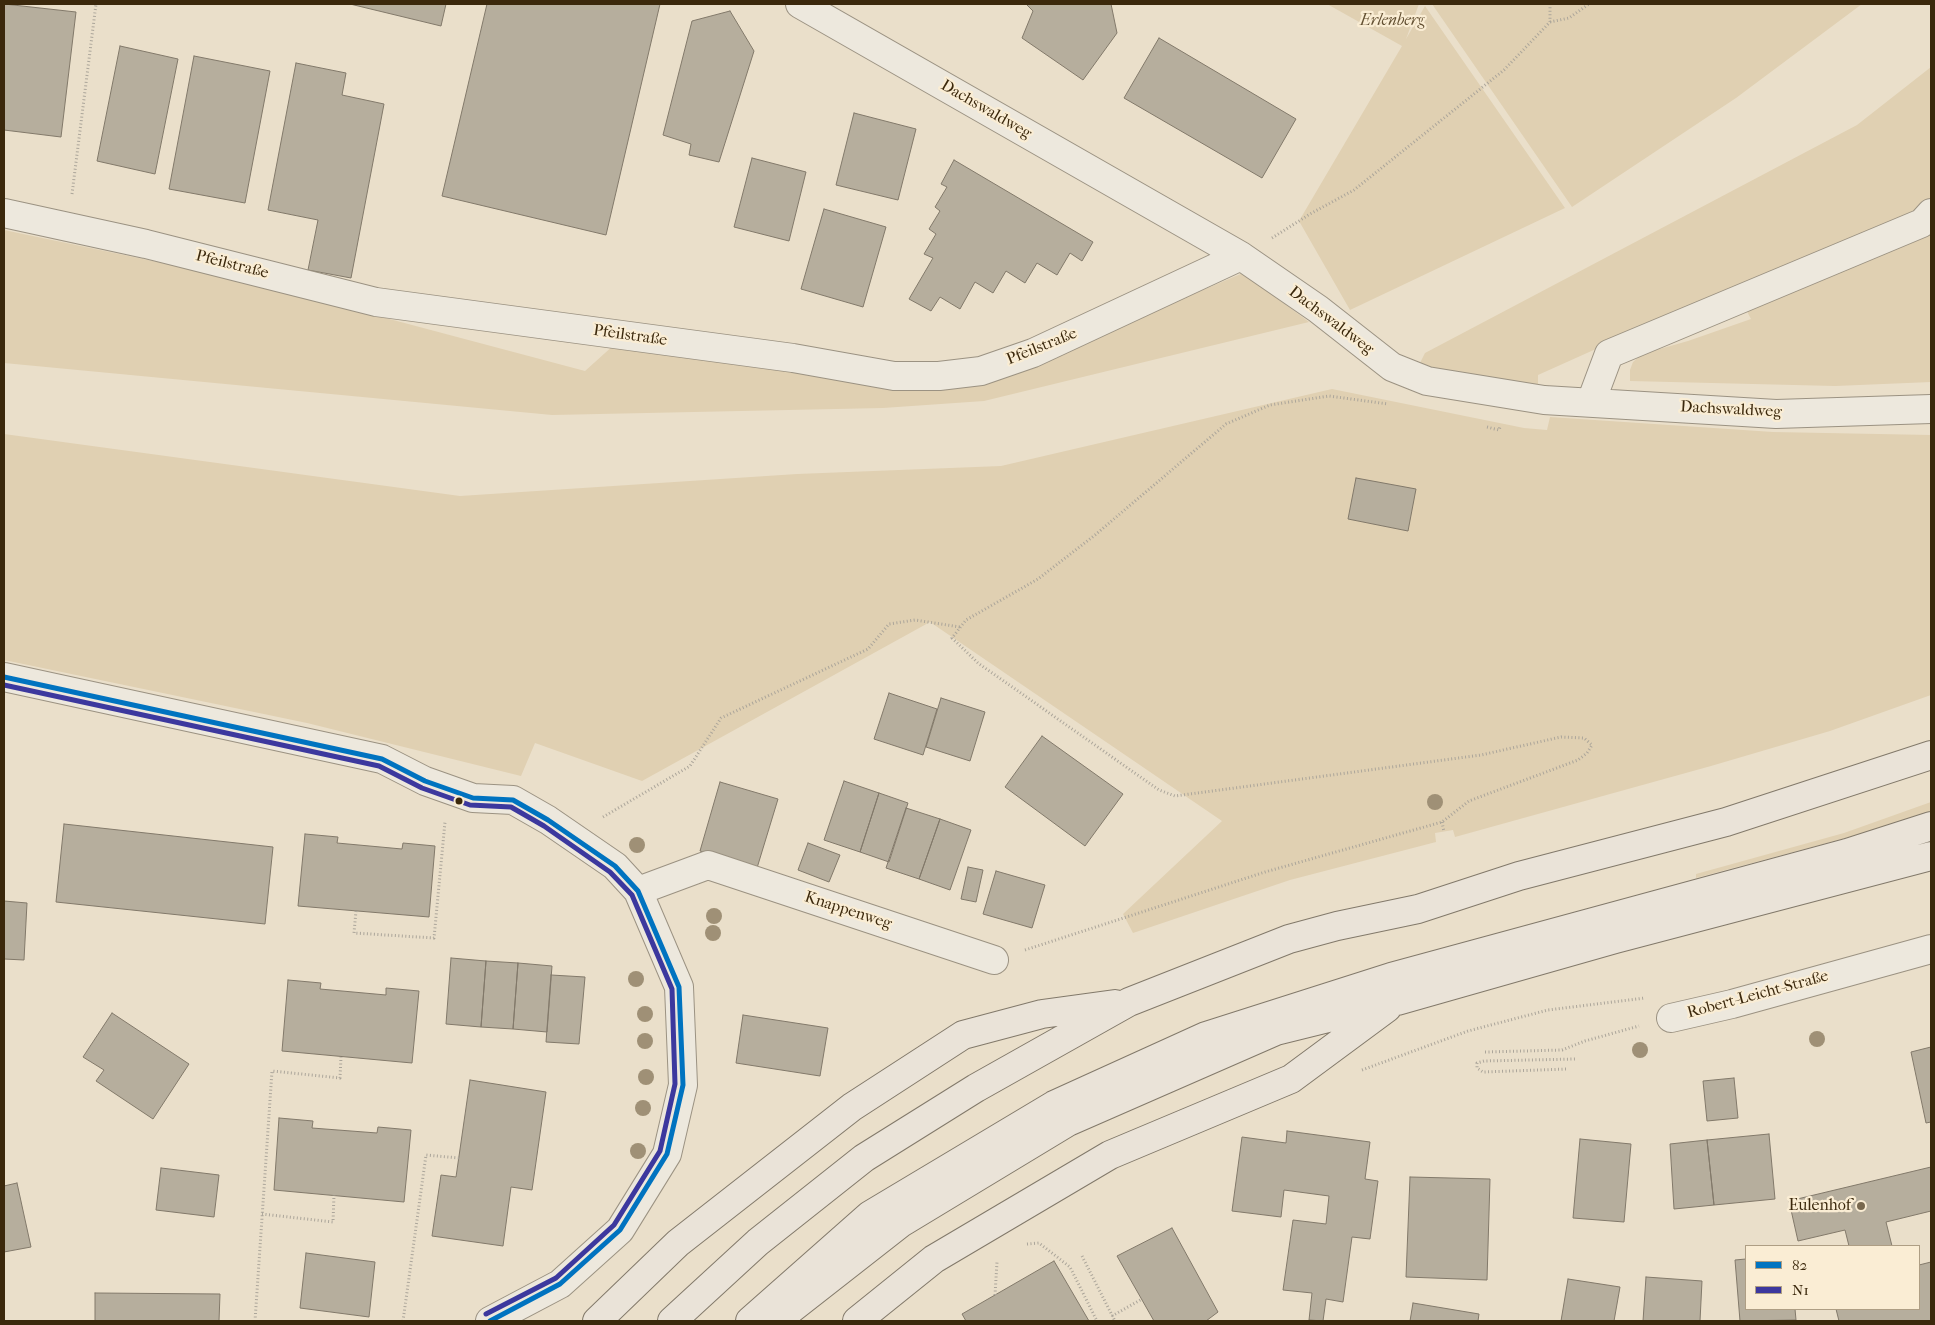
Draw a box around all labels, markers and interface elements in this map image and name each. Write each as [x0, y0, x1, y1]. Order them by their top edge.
park label: Erlenberg [1360, 11, 1424, 31]
street label: Dachswaldweg [937, 76, 1035, 144]
street label: Pfeilstraße [194, 247, 270, 283]
street label: Dachswaldweg [1285, 283, 1377, 359]
street label: Pfeilstraße [592, 321, 668, 351]
street label: Pfeilstraße [1004, 324, 1080, 370]
street label: Dachswaldweg [1680, 398, 1782, 422]
unlabelled marker [454, 796, 464, 806]
street label: Knappenweg [802, 888, 894, 934]
street label: Robert-Leicht-Straße [1685, 967, 1831, 1023]
place label: Eulenhof [1788, 1196, 1851, 1216]
marker: Eulenhof [1855, 1200, 1867, 1212]
legend [1745, 1245, 1920, 1310]
text: 82 [1792, 1256, 1807, 1274]
text: N1 [1792, 1281, 1809, 1299]

